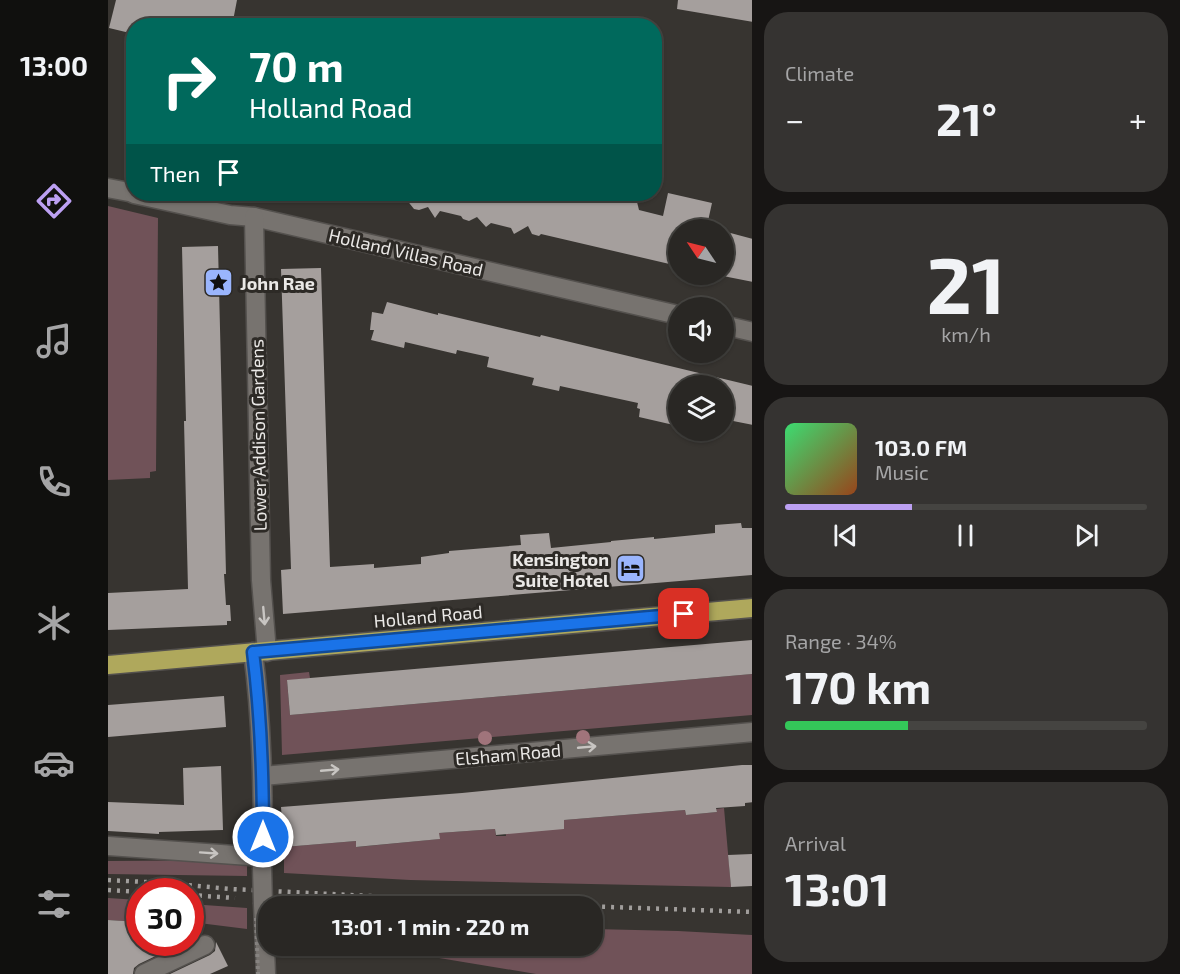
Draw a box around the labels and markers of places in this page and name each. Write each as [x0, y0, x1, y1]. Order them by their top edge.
place icon: John Rae [203, 267, 235, 299]
place label: John Rae [240, 272, 315, 294]
place label: Kensington Suite Hotel [512, 548, 609, 591]
hotel icon: Kensington Suite Hotel [614, 553, 646, 585]
pin [658, 588, 709, 639]

